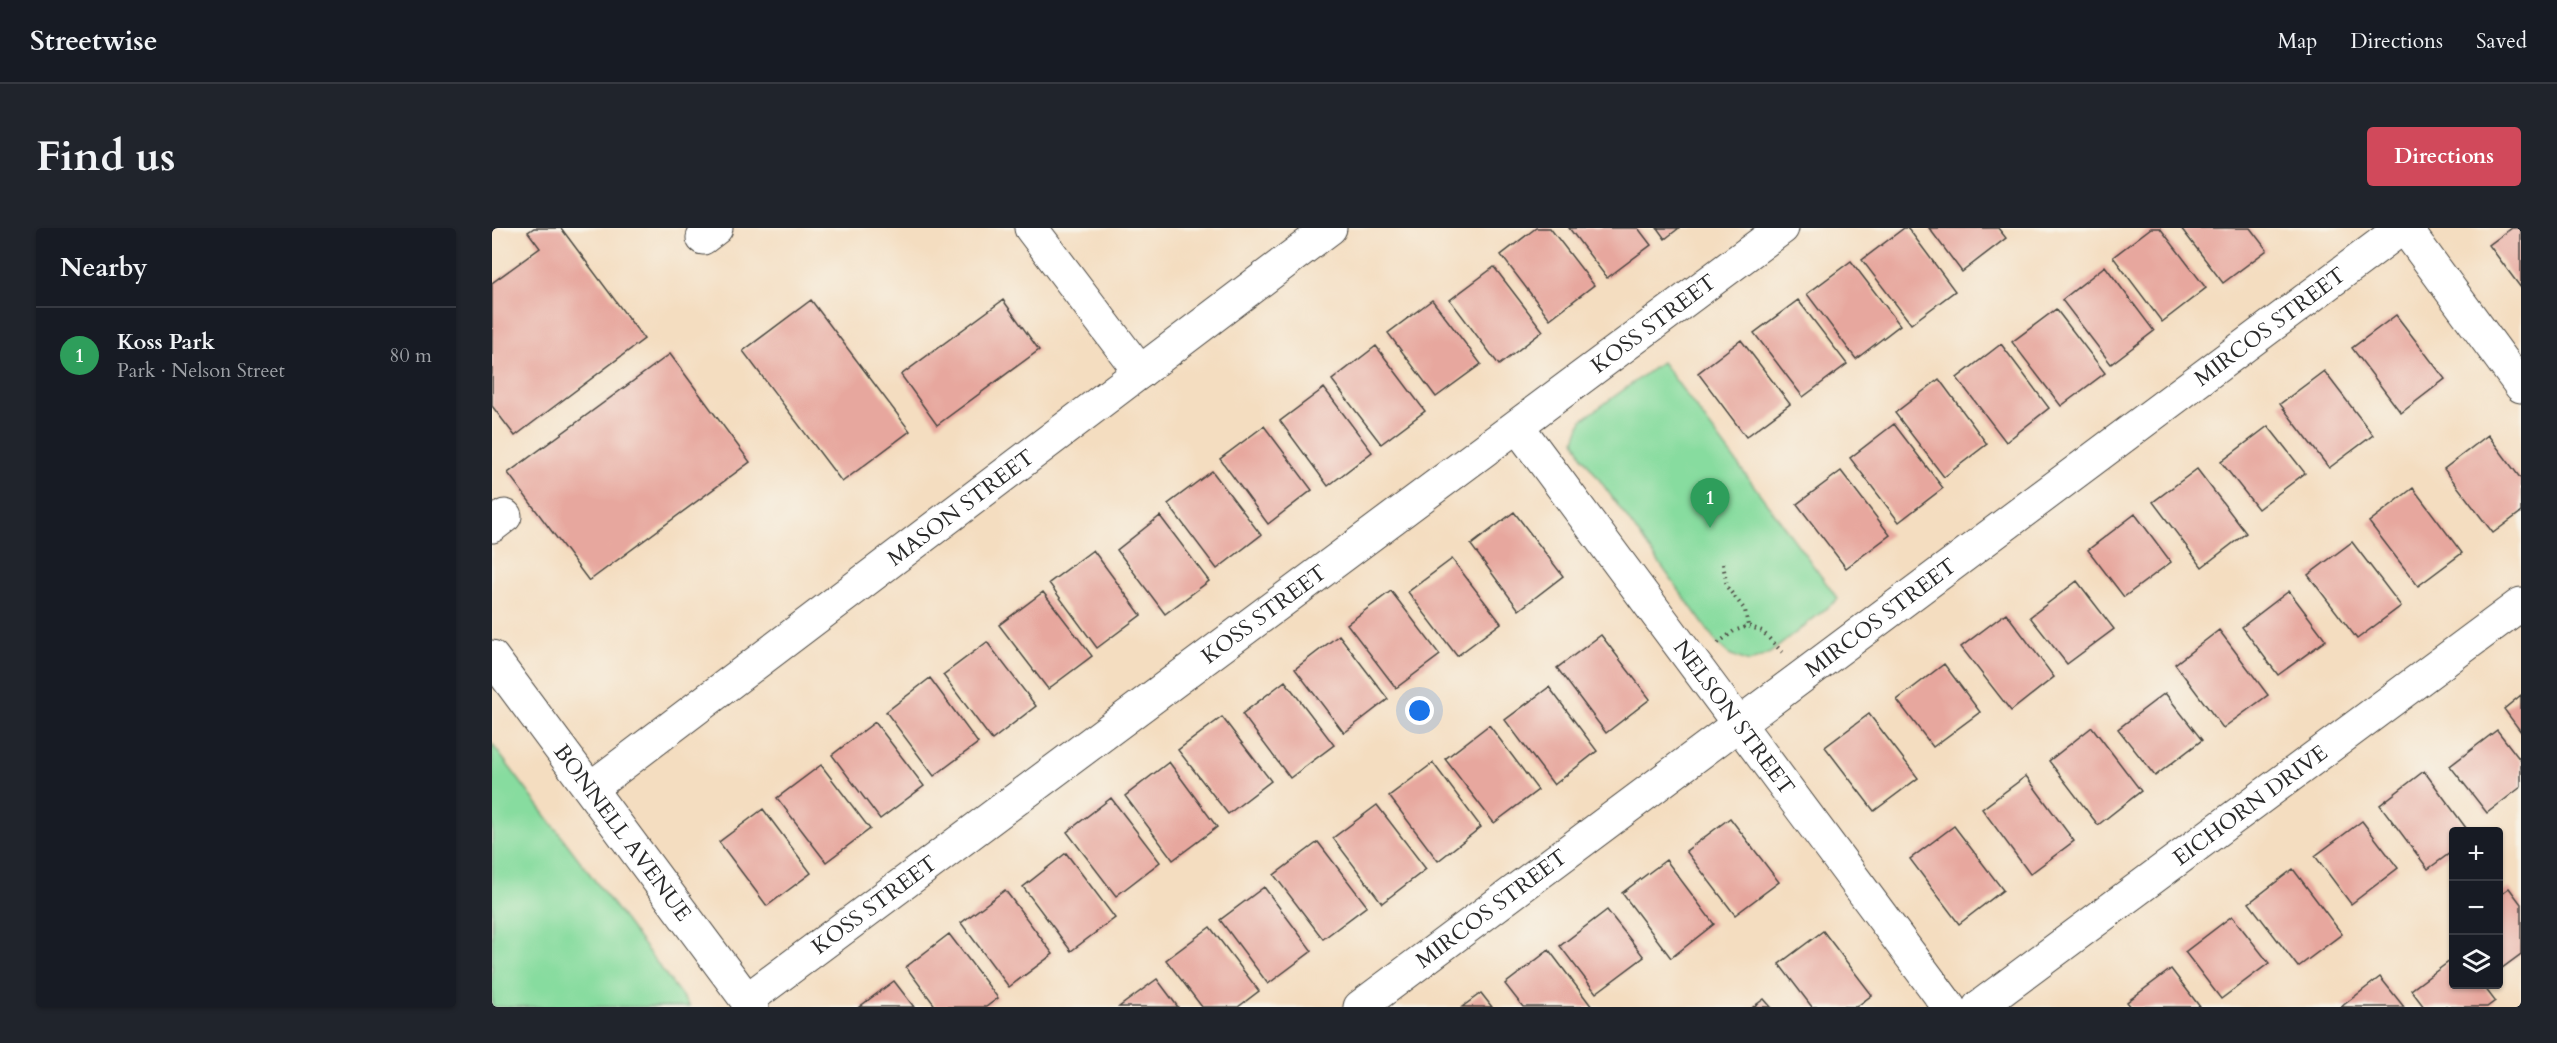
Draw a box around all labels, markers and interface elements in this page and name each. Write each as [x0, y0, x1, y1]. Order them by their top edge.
text: Streetwise [30, 22, 158, 60]
text: Map [2277, 27, 2317, 56]
text: Directions [2350, 27, 2443, 56]
text: Saved [2476, 27, 2527, 56]
button: Directions [2367, 127, 2521, 186]
text: Find us [36, 128, 176, 185]
text: Nearby [60, 250, 148, 285]
street label: MIRCOS STREET [2188, 260, 2352, 393]
street label: KOSS STREET [1585, 267, 1722, 380]
text: Koss Park [117, 327, 215, 357]
text: 1 [74, 342, 85, 369]
text: 80 m [389, 342, 432, 369]
text: Park · Nelson Street [117, 357, 285, 384]
street label: MASON STREET [881, 442, 1040, 573]
pin: 1 [1690, 478, 1730, 528]
street label: MIRCOS STREET [1799, 551, 1962, 684]
street label: KOSS STREET [1195, 558, 1333, 671]
street label: NELSON STREET [1666, 634, 1801, 801]
your location [1405, 696, 1434, 725]
street label: BONNELL AVENUE [547, 738, 698, 927]
street label: EICHORN DRIVE [2167, 738, 2334, 873]
map controls [2449, 827, 2503, 989]
button: + [2449, 827, 2503, 881]
street label: MIRCOS STREET [1409, 842, 1573, 975]
street label: KOSS STREET [806, 848, 943, 962]
button: − [2449, 881, 2503, 935]
button: layers [2449, 935, 2503, 989]

